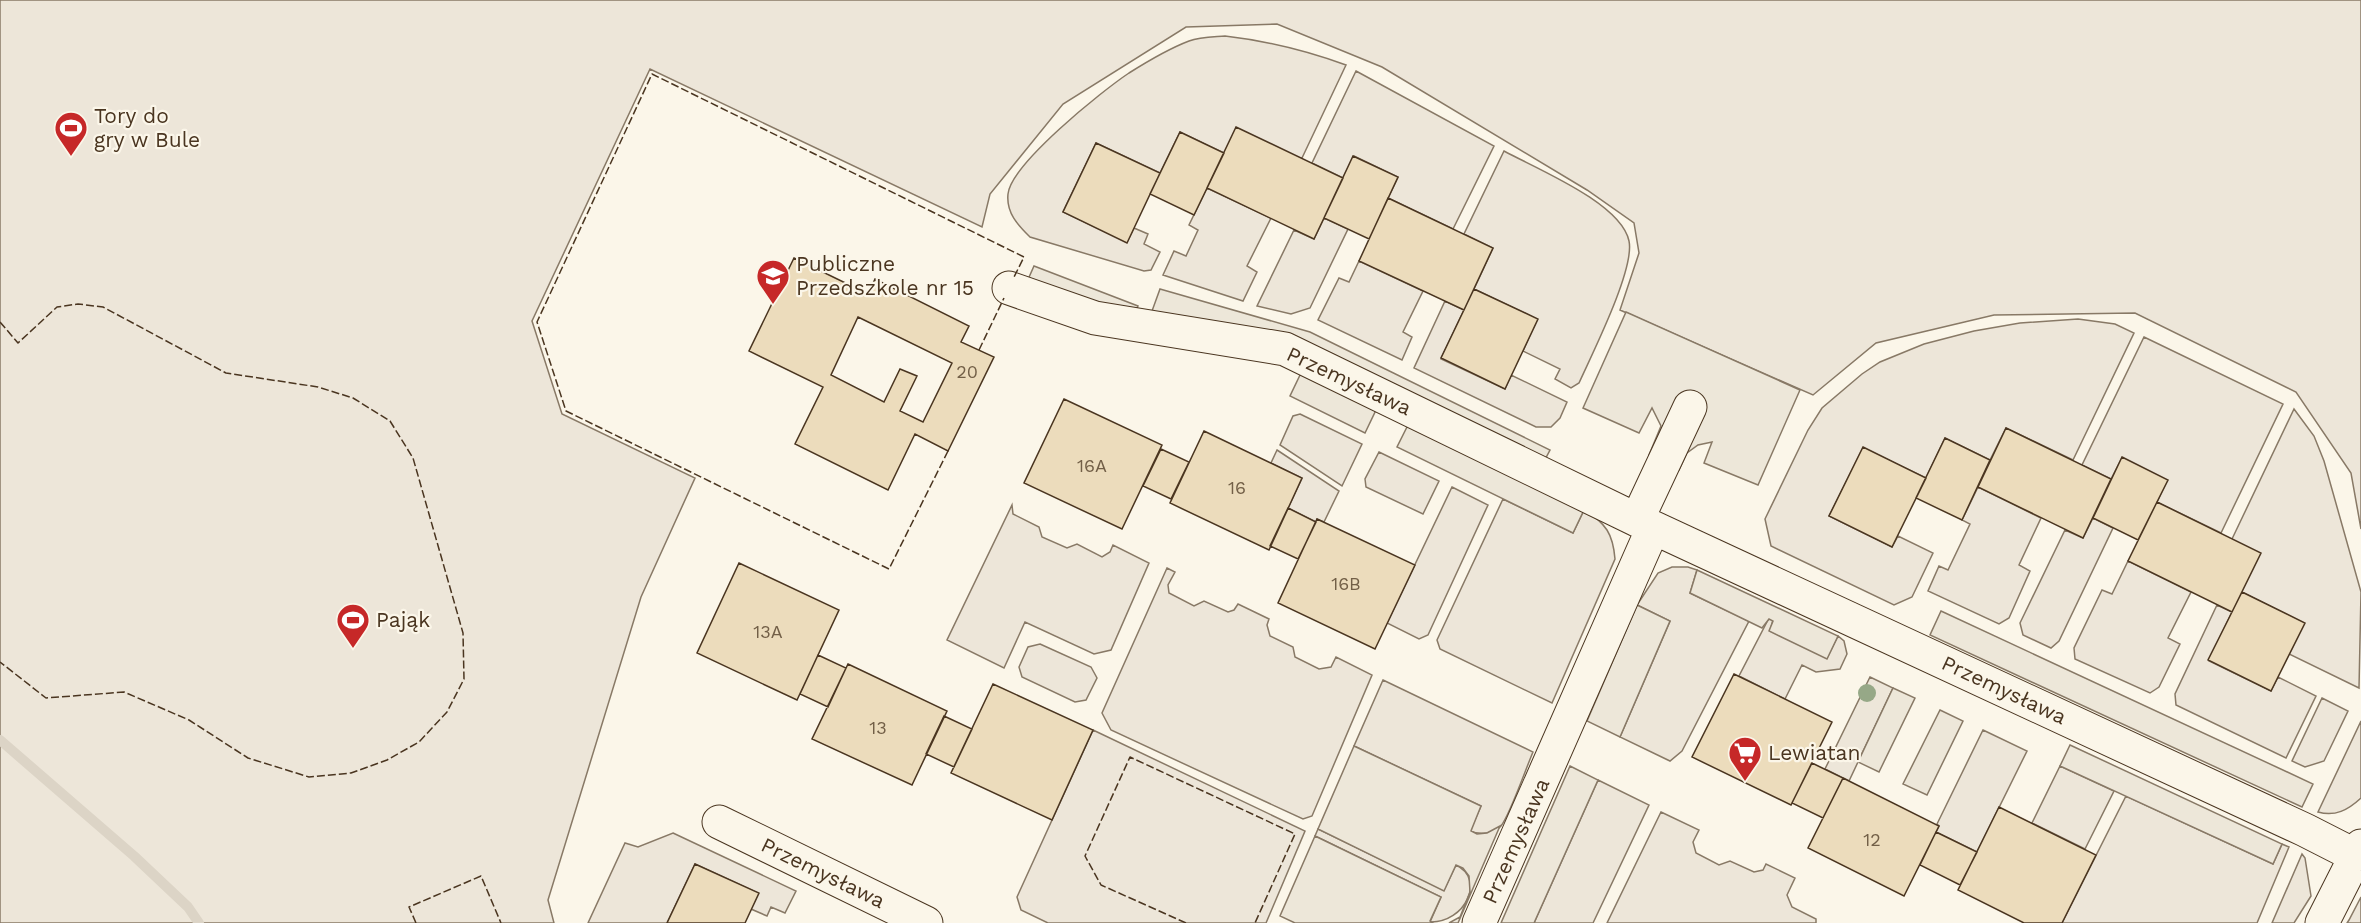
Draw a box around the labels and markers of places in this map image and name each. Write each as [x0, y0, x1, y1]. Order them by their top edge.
place label: Tory do gry w Bule [94, 103, 200, 152]
sports icon: Tory do gry w Bule [53, 110, 89, 157]
place label: Publiczne Przedszkole nr 15 [796, 251, 974, 300]
school or university icon: Publiczne Przedszkole nr 15 [755, 258, 791, 305]
sports icon: Pająk [335, 602, 371, 649]
place label: Pająk [376, 607, 430, 632]
supermarket icon: Lewiatan [1727, 735, 1763, 782]
place label: Lewiatan [1768, 740, 1860, 765]

